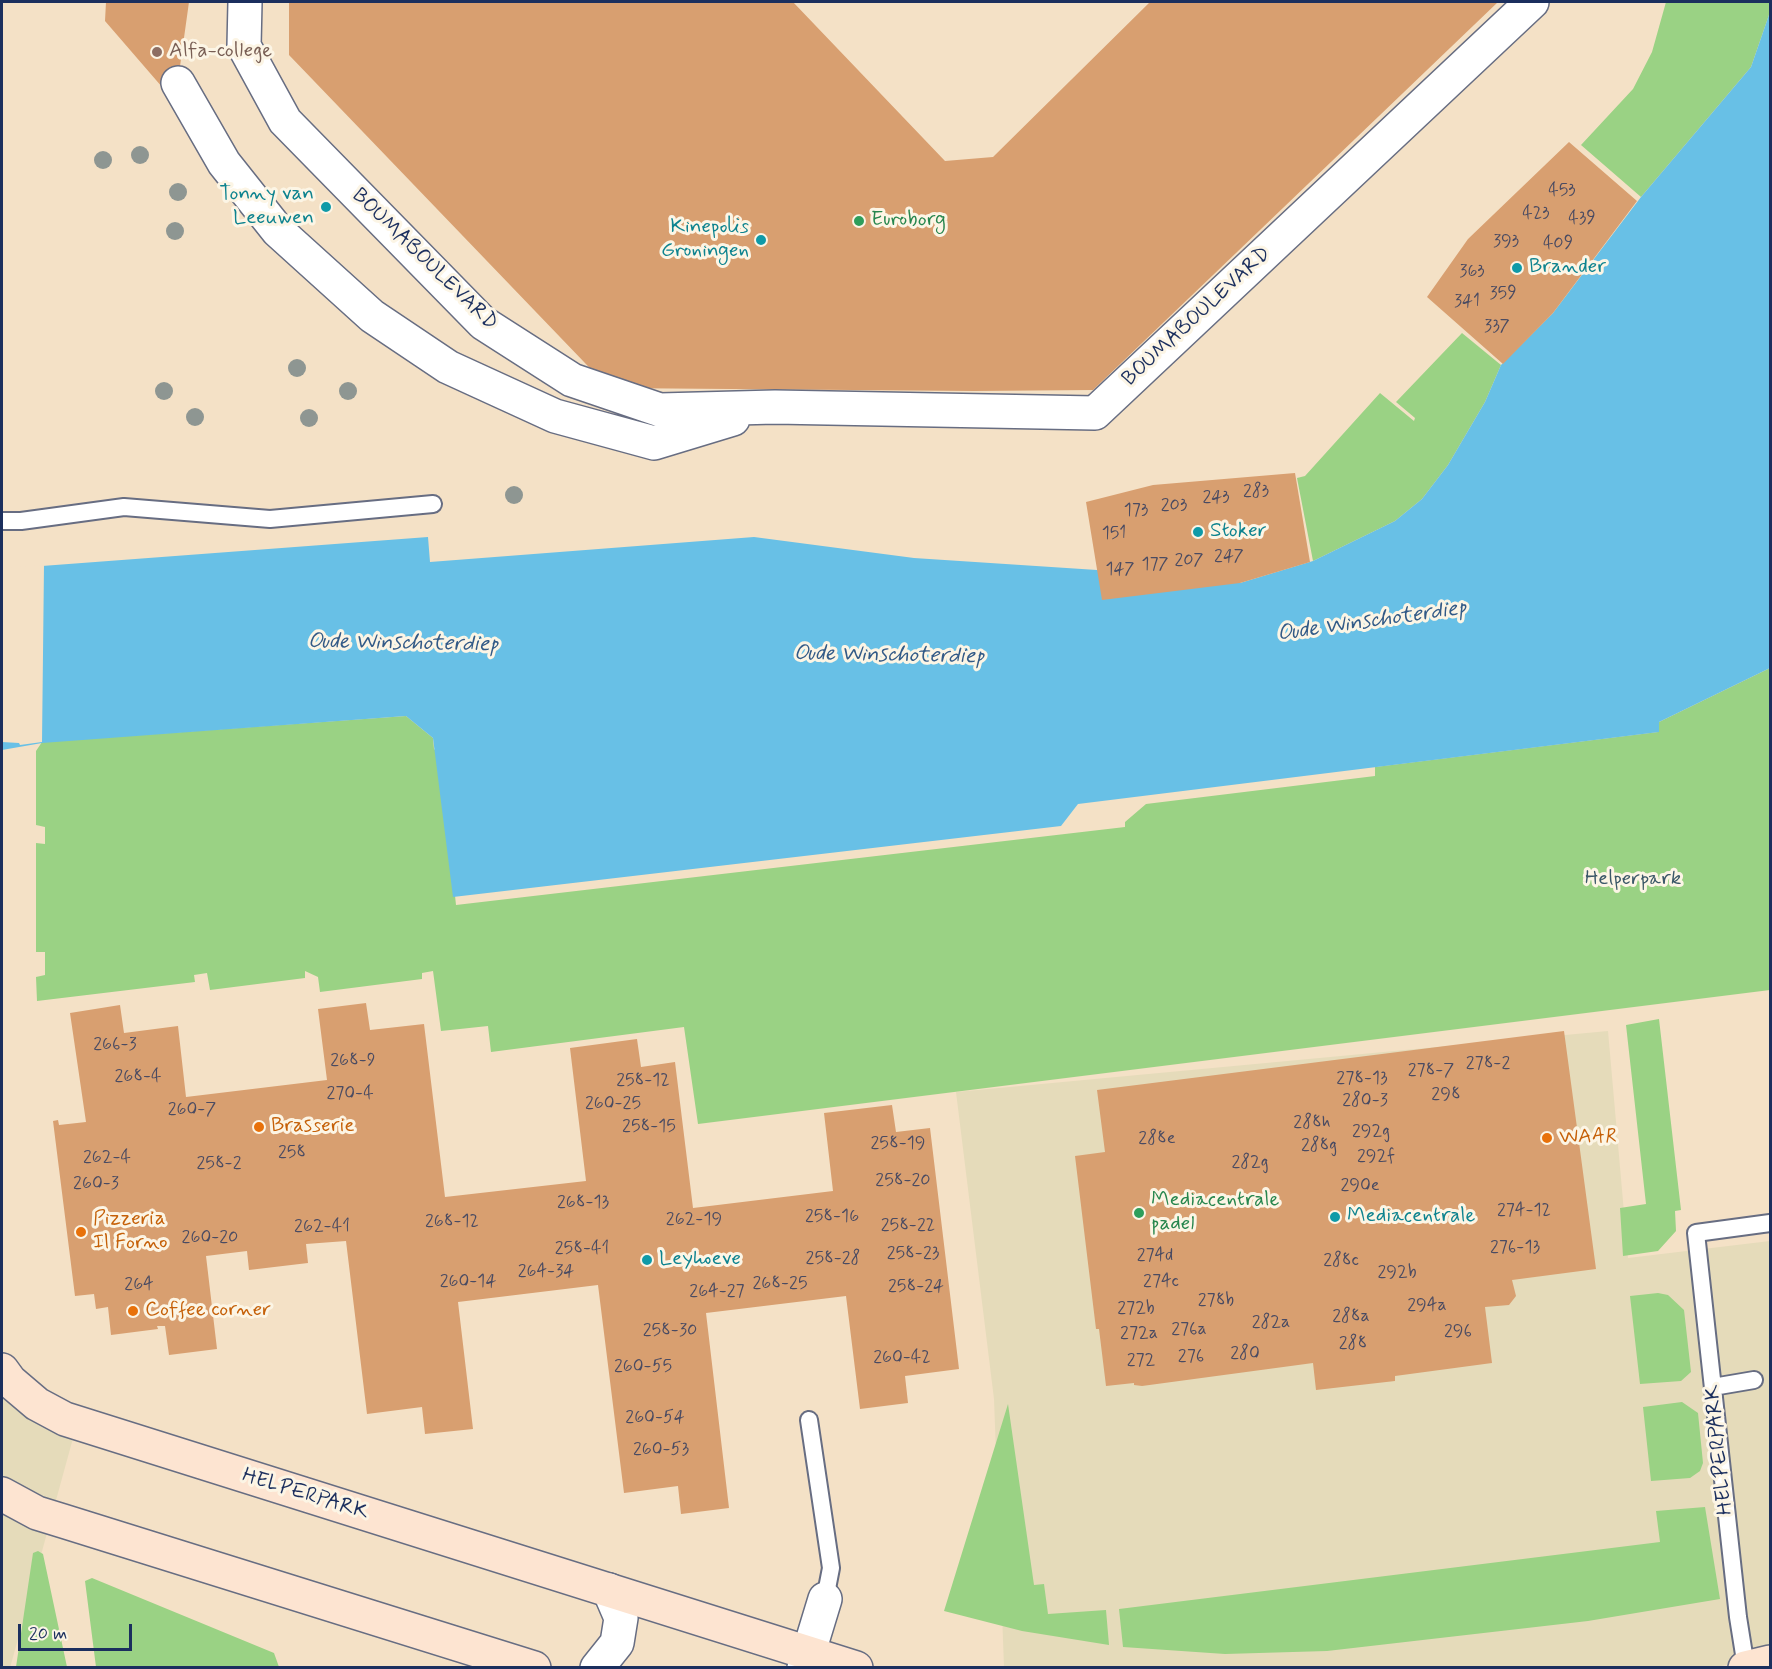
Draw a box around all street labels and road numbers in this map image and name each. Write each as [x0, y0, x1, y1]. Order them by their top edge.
street label: BOUMABOULEVARD [346, 184, 502, 336]
street label: BOUMABOULEVARD [1118, 242, 1276, 392]
street label: HELPERPARK [1701, 1384, 1739, 1516]
street label: HELPERPARK [239, 1464, 371, 1526]

